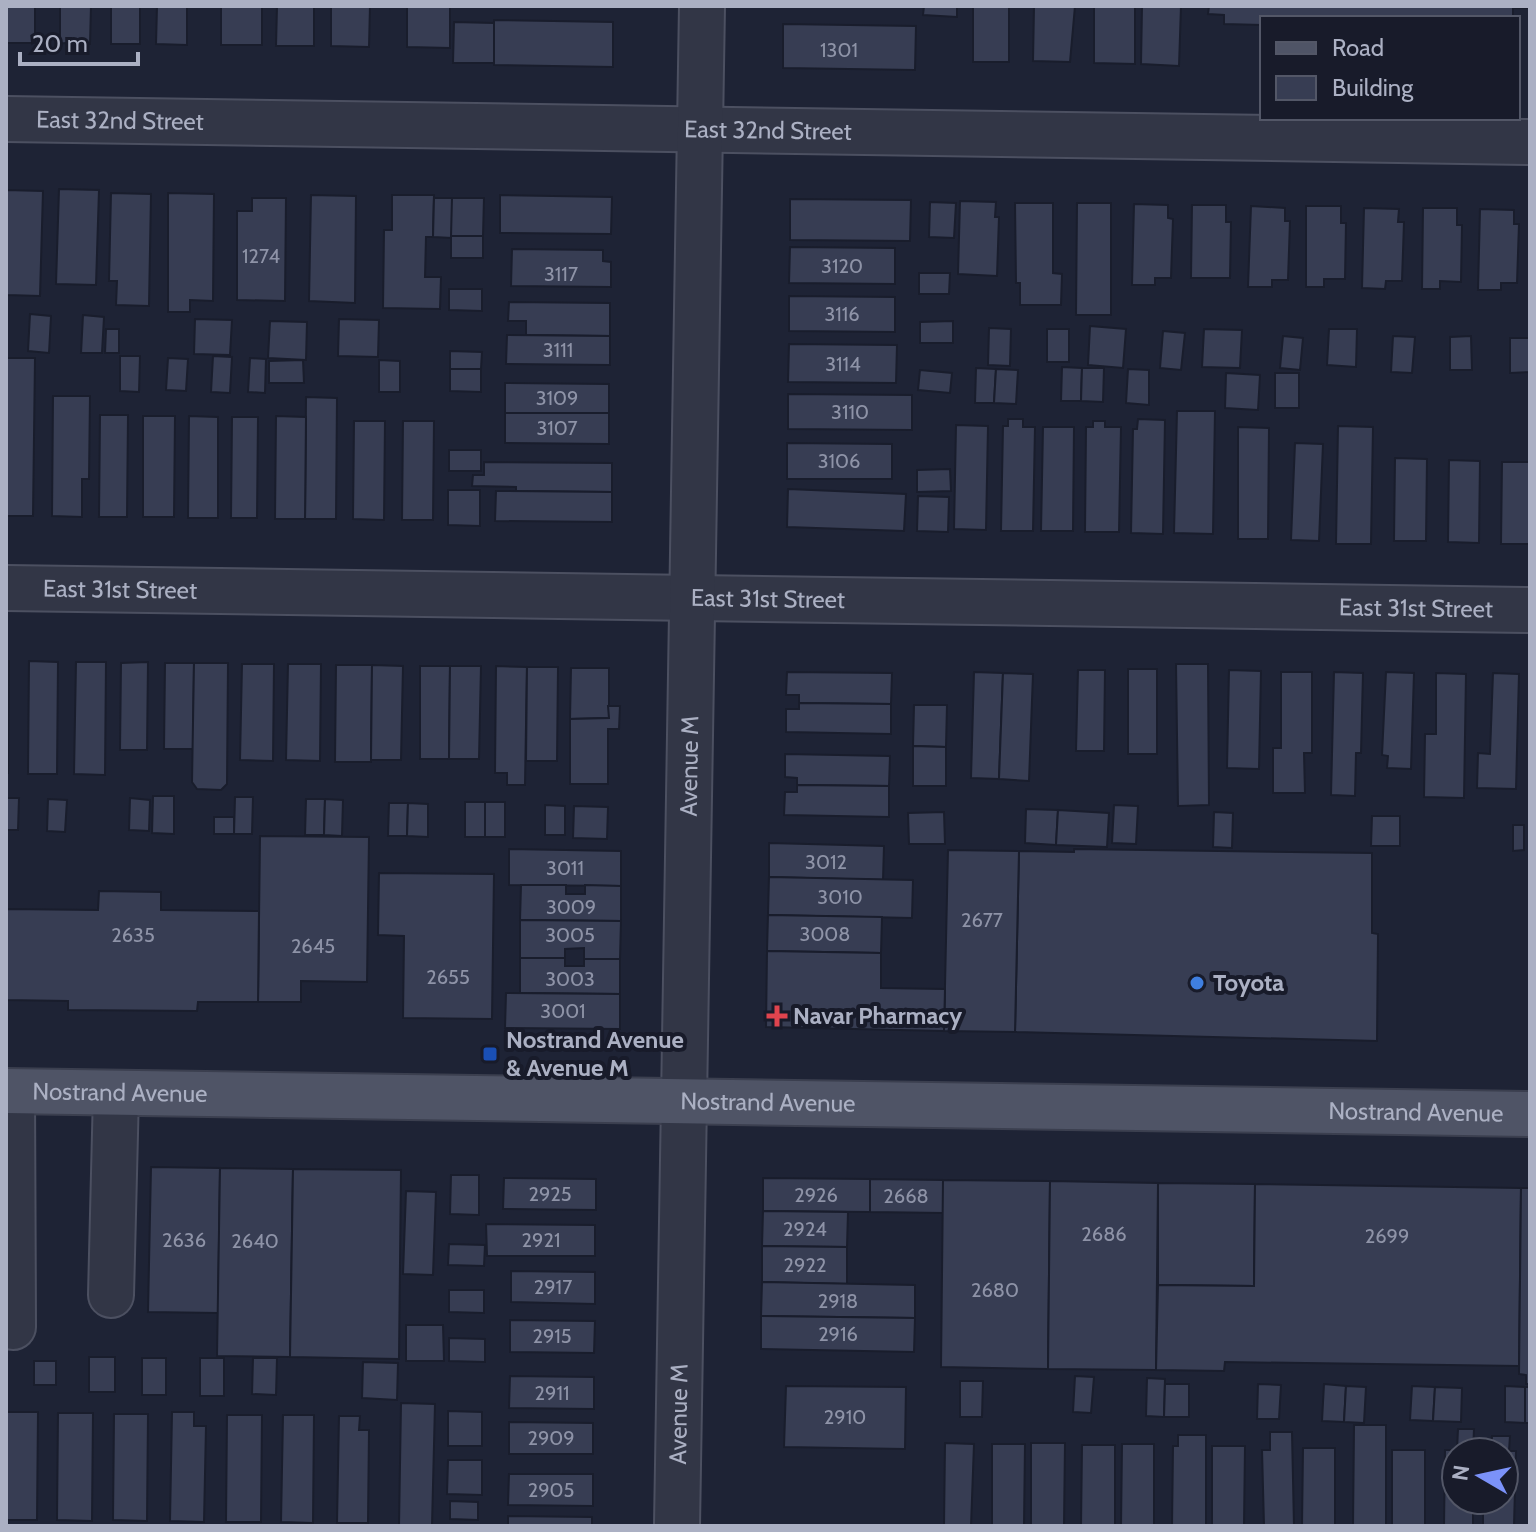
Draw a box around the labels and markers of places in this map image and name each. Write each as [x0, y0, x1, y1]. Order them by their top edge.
place label: Toyota [1213, 968, 1284, 997]
marker: Toyota [1188, 974, 1206, 992]
place label: Navar Pharmacy [793, 1001, 962, 1030]
marker: Navar Pharmacy [768, 1007, 786, 1025]
place label: Nostrand Avenue & Avenue M [506, 1025, 684, 1082]
marker: Nostrand Avenue & Avenue M [481, 1045, 499, 1063]

